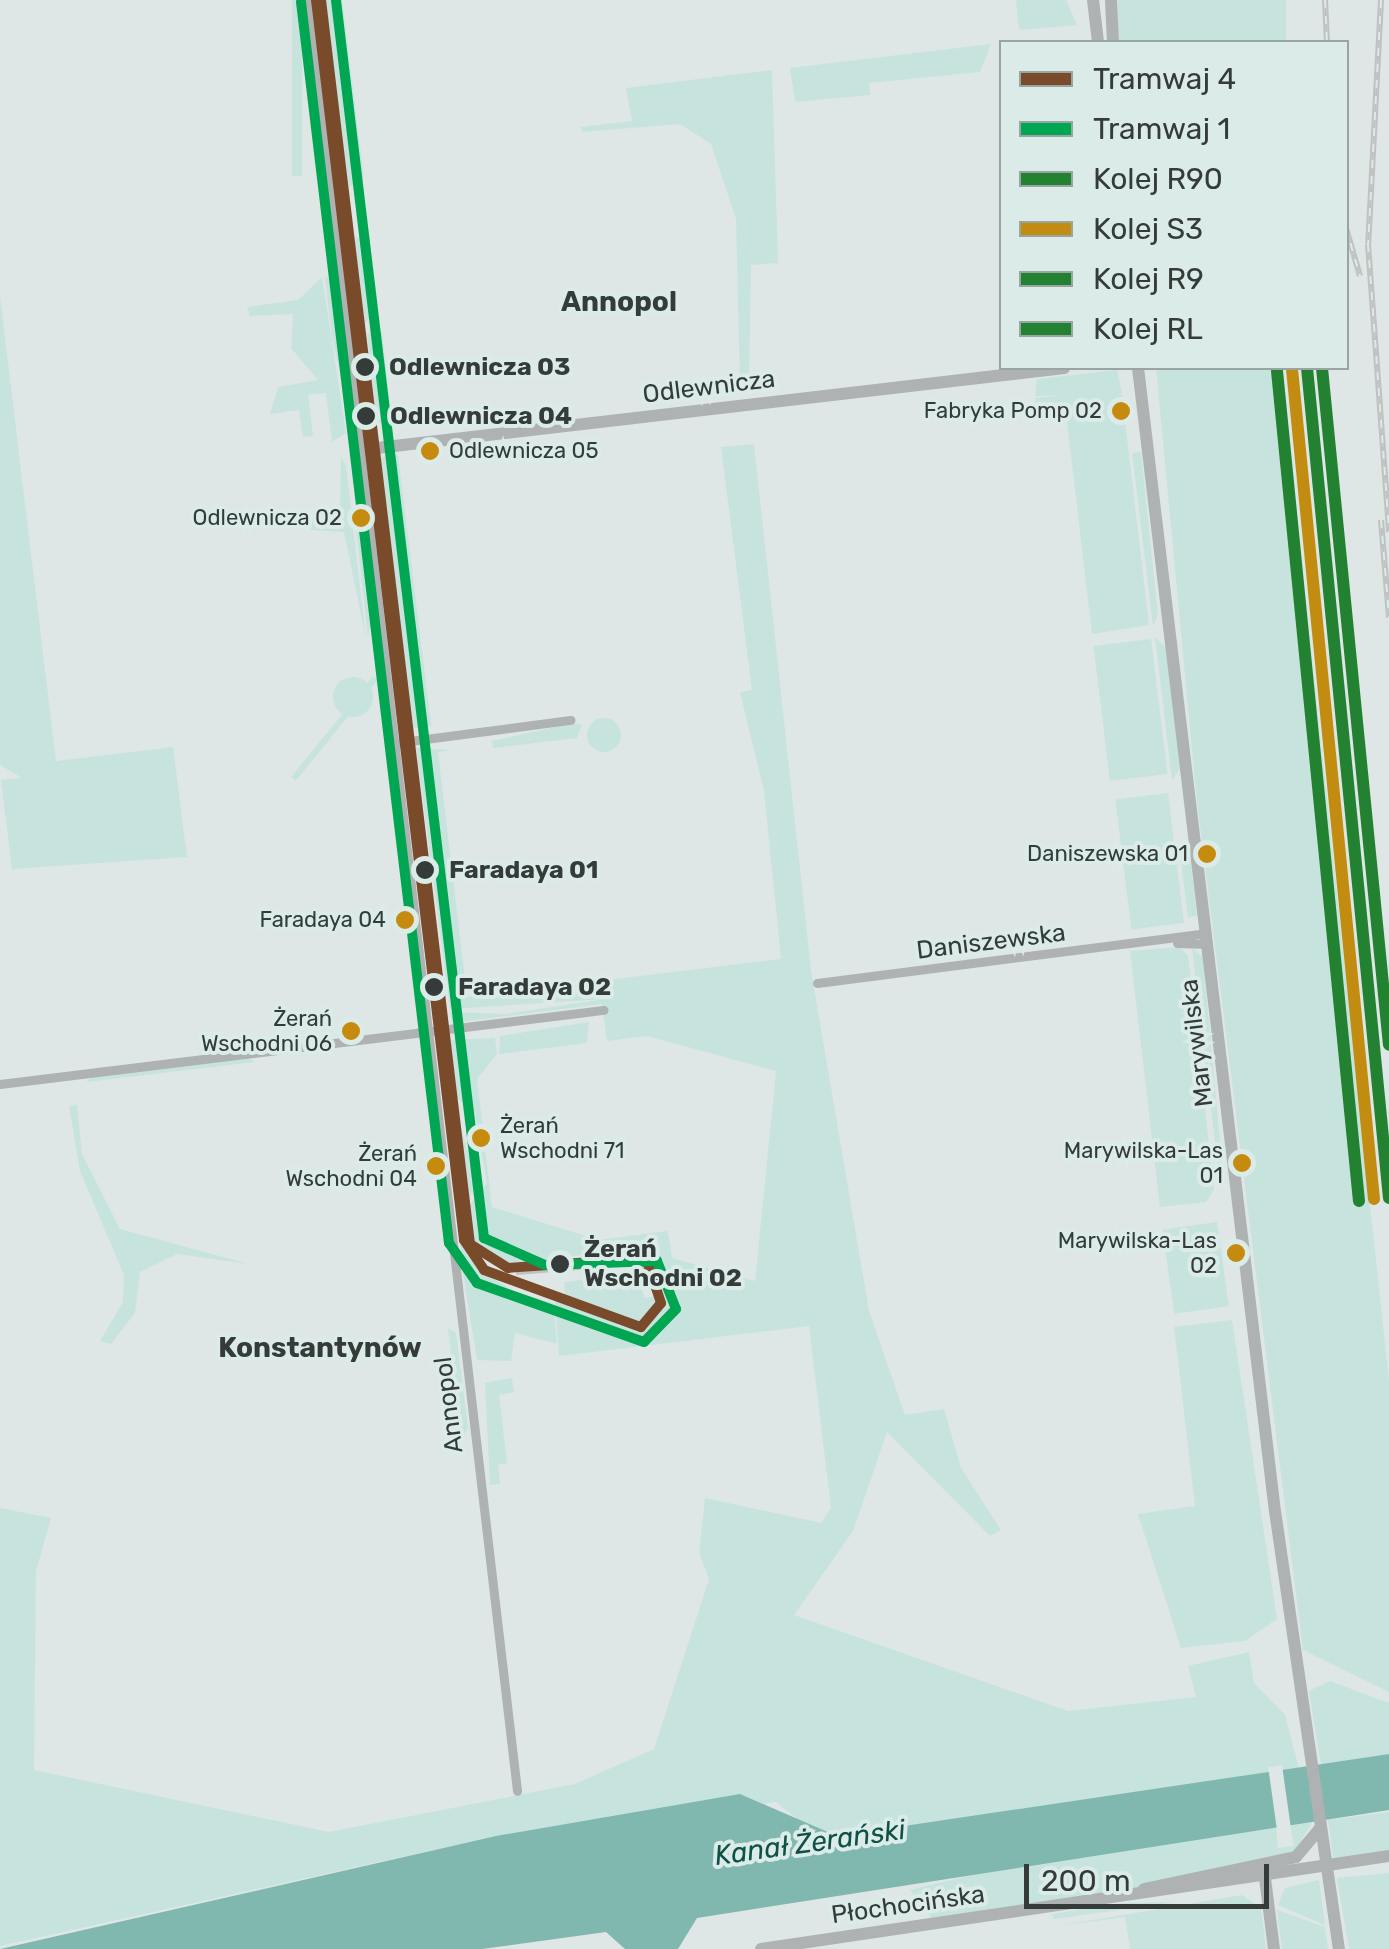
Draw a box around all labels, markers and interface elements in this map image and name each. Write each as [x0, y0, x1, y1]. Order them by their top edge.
legend [999, 40, 1349, 370]
text: Tramwaj 4 [1093, 61, 1236, 97]
text: Tramwaj 1 [1093, 111, 1230, 147]
text: Kolej R90 [1093, 161, 1223, 197]
text: Kolej S3 [1093, 211, 1203, 247]
text: Kolej R9 [1093, 261, 1204, 297]
district label: Annopol [561, 285, 677, 319]
text: Kolej RL [1093, 311, 1203, 347]
marker: Odlewnicza 03 [350, 352, 380, 382]
place label: Odlewnicza 03 [389, 352, 570, 382]
street label: Odlewnicza [641, 364, 777, 410]
place label: Fabryka Pomp 02 [924, 398, 1102, 424]
marker: Odlewnicza 04 [351, 401, 381, 431]
place label: Odlewnicza 04 [390, 401, 572, 431]
marker: Fabryka Pomp 02 [1111, 401, 1131, 421]
place label: Odlewnicza 05 [449, 438, 599, 464]
marker: Odlewnicza 05 [420, 441, 440, 461]
place label: Odlewnicza 02 [193, 505, 342, 531]
marker: Odlewnicza 02 [351, 508, 371, 528]
place label: Daniszewska 01 [1027, 841, 1188, 867]
marker: Daniszewska 01 [1197, 844, 1217, 864]
marker: Faradaya 01 [410, 855, 440, 885]
place label: Faradaya 01 [449, 855, 599, 885]
place label: Faradaya 04 [259, 907, 386, 933]
marker: Faradaya 04 [395, 910, 415, 930]
street label: Daniszewska [915, 918, 1067, 966]
marker: Faradaya 02 [419, 972, 449, 1002]
place label: Faradaya 02 [458, 972, 611, 1002]
street label: Marywilska [1174, 977, 1220, 1109]
place label: Żerań Wschodni 06 [201, 1005, 332, 1056]
marker: Żerań Wschodni 06 [341, 1021, 361, 1041]
place label: Żerań Wschodni 71 [500, 1112, 624, 1164]
marker: Żerań Wschodni 71 [471, 1128, 491, 1148]
place label: Marywilska-Las 01 [1064, 1137, 1223, 1188]
place label: Żerań Wschodni 04 [286, 1140, 417, 1192]
marker: Marywilska-Las 01 [1232, 1153, 1252, 1173]
marker: Żerań Wschodni 04 [426, 1156, 446, 1176]
place label: Marywilska-Las 02 [1058, 1227, 1217, 1278]
place label: Żerań Wschodni 02 [584, 1235, 742, 1294]
marker: Marywilska-Las 02 [1226, 1243, 1246, 1263]
marker: Żerań Wschodni 02 [545, 1249, 575, 1279]
district label: Konstantynów [218, 1331, 422, 1365]
street label: Annopol [428, 1355, 470, 1455]
water label: Kanał Żerański [712, 1813, 908, 1873]
scale bar [1029, 1844, 1274, 1906]
text: 200 m [1041, 1863, 1131, 1899]
street label: Płochocińska [829, 1879, 987, 1931]

